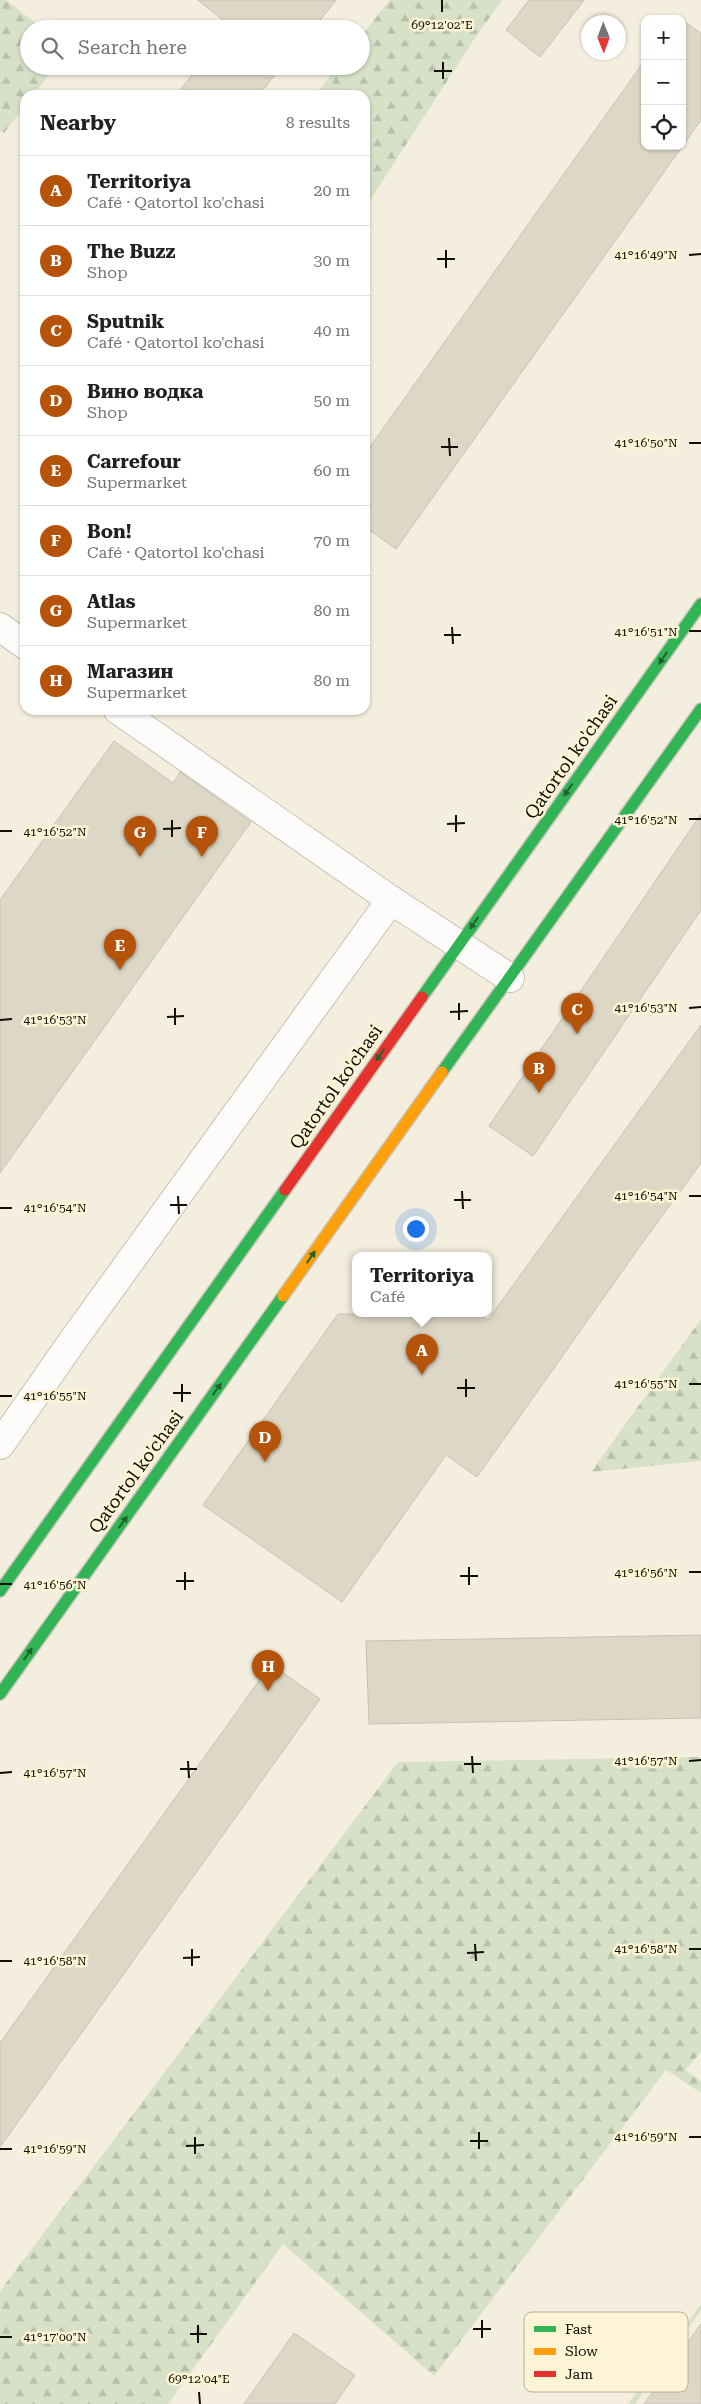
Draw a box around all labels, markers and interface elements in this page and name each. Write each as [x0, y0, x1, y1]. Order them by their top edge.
north arrow [581, 15, 626, 60]
map controls [641, 15, 686, 150]
button: + [641, 15, 686, 60]
text: 69°12'02"E [411, 18, 473, 32]
search box [20, 20, 370, 75]
icon: search [38, 34, 66, 62]
text: Search here [78, 36, 187, 59]
button: − [641, 60, 686, 105]
button: locate [641, 105, 686, 150]
text: Nearby [40, 111, 116, 135]
text: 8 results [286, 113, 350, 132]
text: Territoriya [87, 170, 191, 193]
text: A [50, 181, 62, 200]
text: 20 m [313, 181, 350, 200]
text: Café · Qatortol ko'chasi [87, 193, 265, 212]
text: The Buzz [87, 240, 175, 263]
text: 41°16'49"N [614, 248, 678, 262]
text: B [50, 251, 62, 270]
text: 30 m [313, 251, 350, 270]
text: Shop [87, 263, 128, 282]
text: Sputnik [87, 310, 164, 333]
text: C [50, 321, 62, 340]
text: 40 m [313, 321, 350, 340]
text: Café · Qatortol ko'chasi [87, 333, 265, 352]
text: Вино водка [87, 380, 203, 403]
text: D [50, 391, 62, 410]
text: 50 m [313, 391, 350, 410]
text: Shop [87, 403, 128, 422]
text: 41°16'50"N [614, 436, 678, 450]
text: Carrefour [87, 450, 181, 473]
text: E [51, 461, 61, 480]
text: 60 m [313, 461, 350, 480]
text: Supermarket [87, 473, 187, 492]
text: Bon! [87, 520, 132, 543]
text: F [51, 531, 61, 550]
text: 70 m [313, 531, 350, 550]
text: Café · Qatortol ko'chasi [87, 543, 265, 562]
text: Atlas [87, 590, 136, 613]
text: G [50, 601, 62, 620]
text: 80 m [313, 601, 350, 620]
text: Supermarket [87, 613, 187, 632]
text: 41°16'51"N [614, 625, 678, 639]
one-way arrow [658, 651, 668, 665]
text: Магазин [87, 660, 173, 683]
text: H [49, 671, 63, 690]
text: 80 m [313, 671, 350, 690]
text: Supermarket [87, 683, 187, 702]
street label: Qatortol ko'chasi [520, 690, 621, 823]
one-way arrow [564, 784, 574, 797]
text: 41°16'52"N [614, 813, 678, 827]
pin: G [124, 816, 156, 857]
pin: F [186, 816, 218, 857]
text: 41°16'52"N [23, 825, 87, 839]
one-way arrow [469, 916, 479, 930]
pin: E [104, 929, 136, 970]
pin: C [561, 993, 593, 1034]
text: 41°16'53"N [614, 1001, 678, 1015]
text: 41°16'53"N [23, 1013, 87, 1027]
street label: Qatortol ko'chasi [285, 1020, 386, 1153]
one-way arrow [375, 1048, 385, 1062]
pin: B [523, 1052, 555, 1093]
text: 41°16'54"N [614, 1189, 678, 1203]
text: 41°16'54"N [23, 1201, 87, 1215]
your location [403, 1216, 429, 1242]
one-way arrow [306, 1250, 316, 1264]
popup [352, 1252, 492, 1317]
text: Territoriya [370, 1264, 474, 1287]
text: Café [370, 1287, 405, 1306]
pin: A [406, 1334, 438, 1375]
text: 41°16'55"N [614, 1377, 678, 1391]
one-way arrow [212, 1382, 222, 1396]
text: 41°16'55"N [23, 1389, 87, 1403]
street label: Qatortol ko'chasi [84, 1406, 187, 1537]
pin: D [249, 1421, 281, 1462]
one-way arrow [118, 1515, 128, 1529]
text: 41°16'56"N [614, 1566, 678, 1580]
text: 41°16'56"N [23, 1578, 87, 1592]
one-way arrow [23, 1647, 33, 1661]
pin: H [252, 1650, 284, 1691]
text: 41°16'57"N [614, 1754, 678, 1768]
text: 41°16'57"N [23, 1766, 87, 1780]
text: 41°16'58"N [614, 1942, 678, 1956]
text: 41°16'58"N [23, 1954, 87, 1968]
text: 41°16'59"N [614, 2130, 678, 2144]
text: 41°16'59"N [23, 2142, 87, 2156]
legend [524, 2312, 688, 2392]
text: Fast [565, 2321, 592, 2337]
text: 41°17'00"N [23, 2330, 87, 2344]
text: Slow [565, 2343, 598, 2359]
text: Jam [565, 2366, 593, 2382]
text: 69°12'04"E [168, 2372, 230, 2386]

